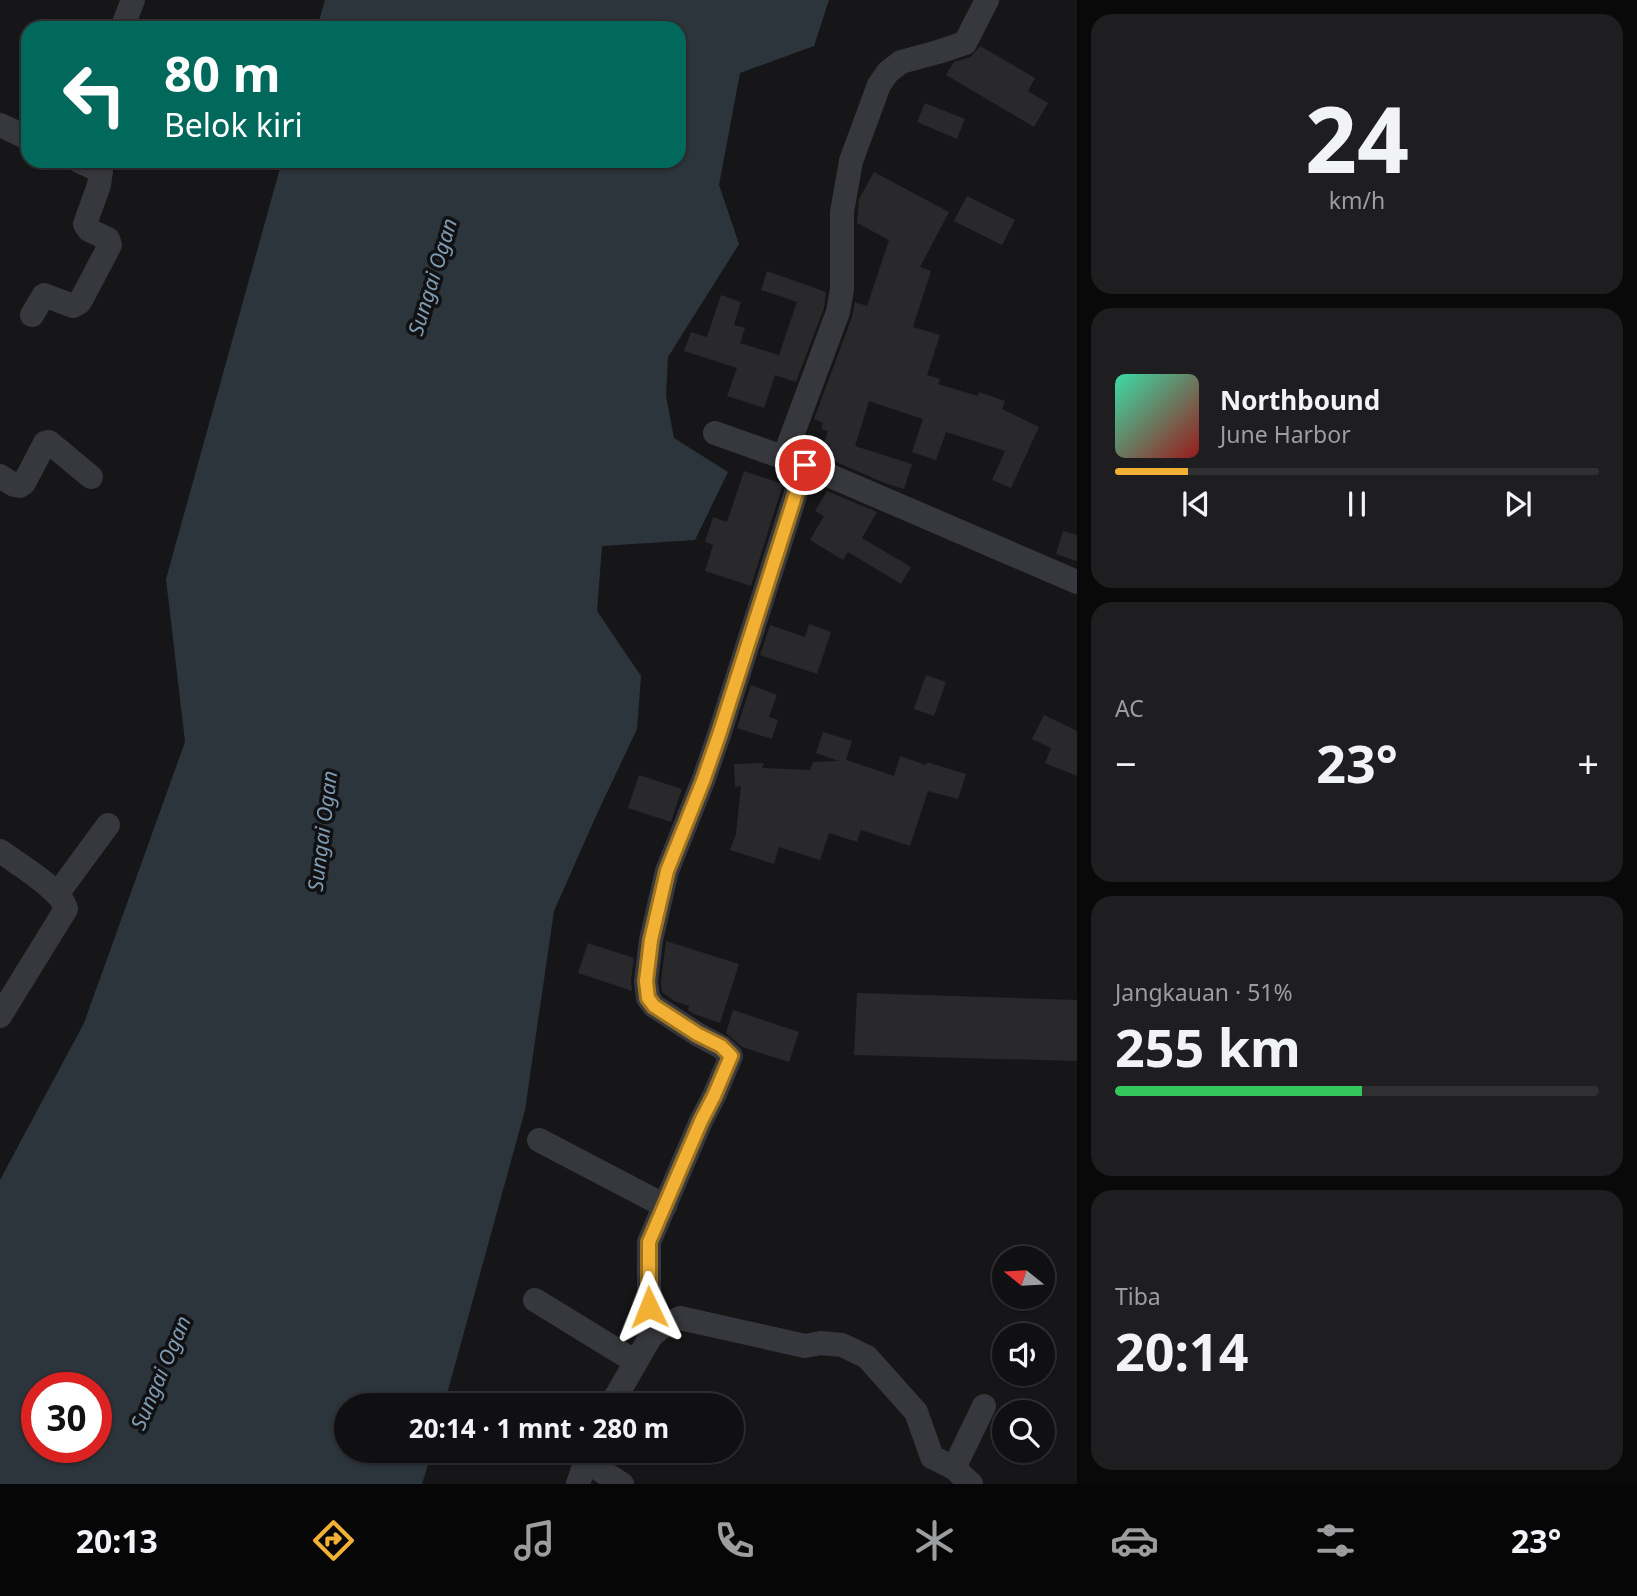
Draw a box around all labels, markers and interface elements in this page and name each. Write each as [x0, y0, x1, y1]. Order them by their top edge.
text: 80 m [164, 40, 281, 106]
icon: left [49, 49, 140, 140]
text: 24 [1305, 76, 1409, 200]
text: Belok kiri [164, 103, 303, 146]
text: km/h [1329, 184, 1385, 216]
water label: Sungai Ogan [401, 215, 463, 339]
text: Northbound [1220, 382, 1380, 418]
text: June Harbor [1220, 418, 1351, 450]
pin [775, 435, 835, 495]
icon: arrive [786, 446, 824, 484]
icon: previous [1177, 485, 1215, 523]
icon: pause [1338, 485, 1376, 523]
icon: next [1499, 485, 1537, 523]
text: AC [1115, 692, 1144, 724]
text: 23° [1316, 727, 1398, 798]
text: − [1115, 737, 1137, 789]
text: + [1577, 737, 1599, 789]
water label: Sungai Ogan [301, 769, 343, 893]
text: Jangkauan · 51% [1115, 976, 1293, 1008]
text: 255 km [1115, 1011, 1301, 1082]
north arrow [992, 1246, 1055, 1309]
map controls [992, 1246, 1055, 1463]
position arrow [612, 1270, 686, 1344]
text: Tiba [1115, 1280, 1161, 1312]
water label: Sungai Ogan [123, 1311, 197, 1434]
text: 20:14 [1115, 1315, 1249, 1386]
button: sound [992, 1323, 1055, 1386]
speed limit sign: 30 [21, 1372, 112, 1463]
button: search [992, 1400, 1055, 1463]
text: 20:14 · 1 mnt · 280 m [409, 1410, 669, 1446]
icon: directions [309, 1516, 358, 1565]
icon: music [510, 1516, 559, 1565]
icon: phone [710, 1516, 759, 1565]
icon: climate [910, 1516, 959, 1565]
icon: car [1110, 1516, 1159, 1565]
icon: filters [1311, 1516, 1360, 1565]
text: 20:13 [76, 1519, 158, 1562]
text: 23° [1511, 1519, 1561, 1562]

